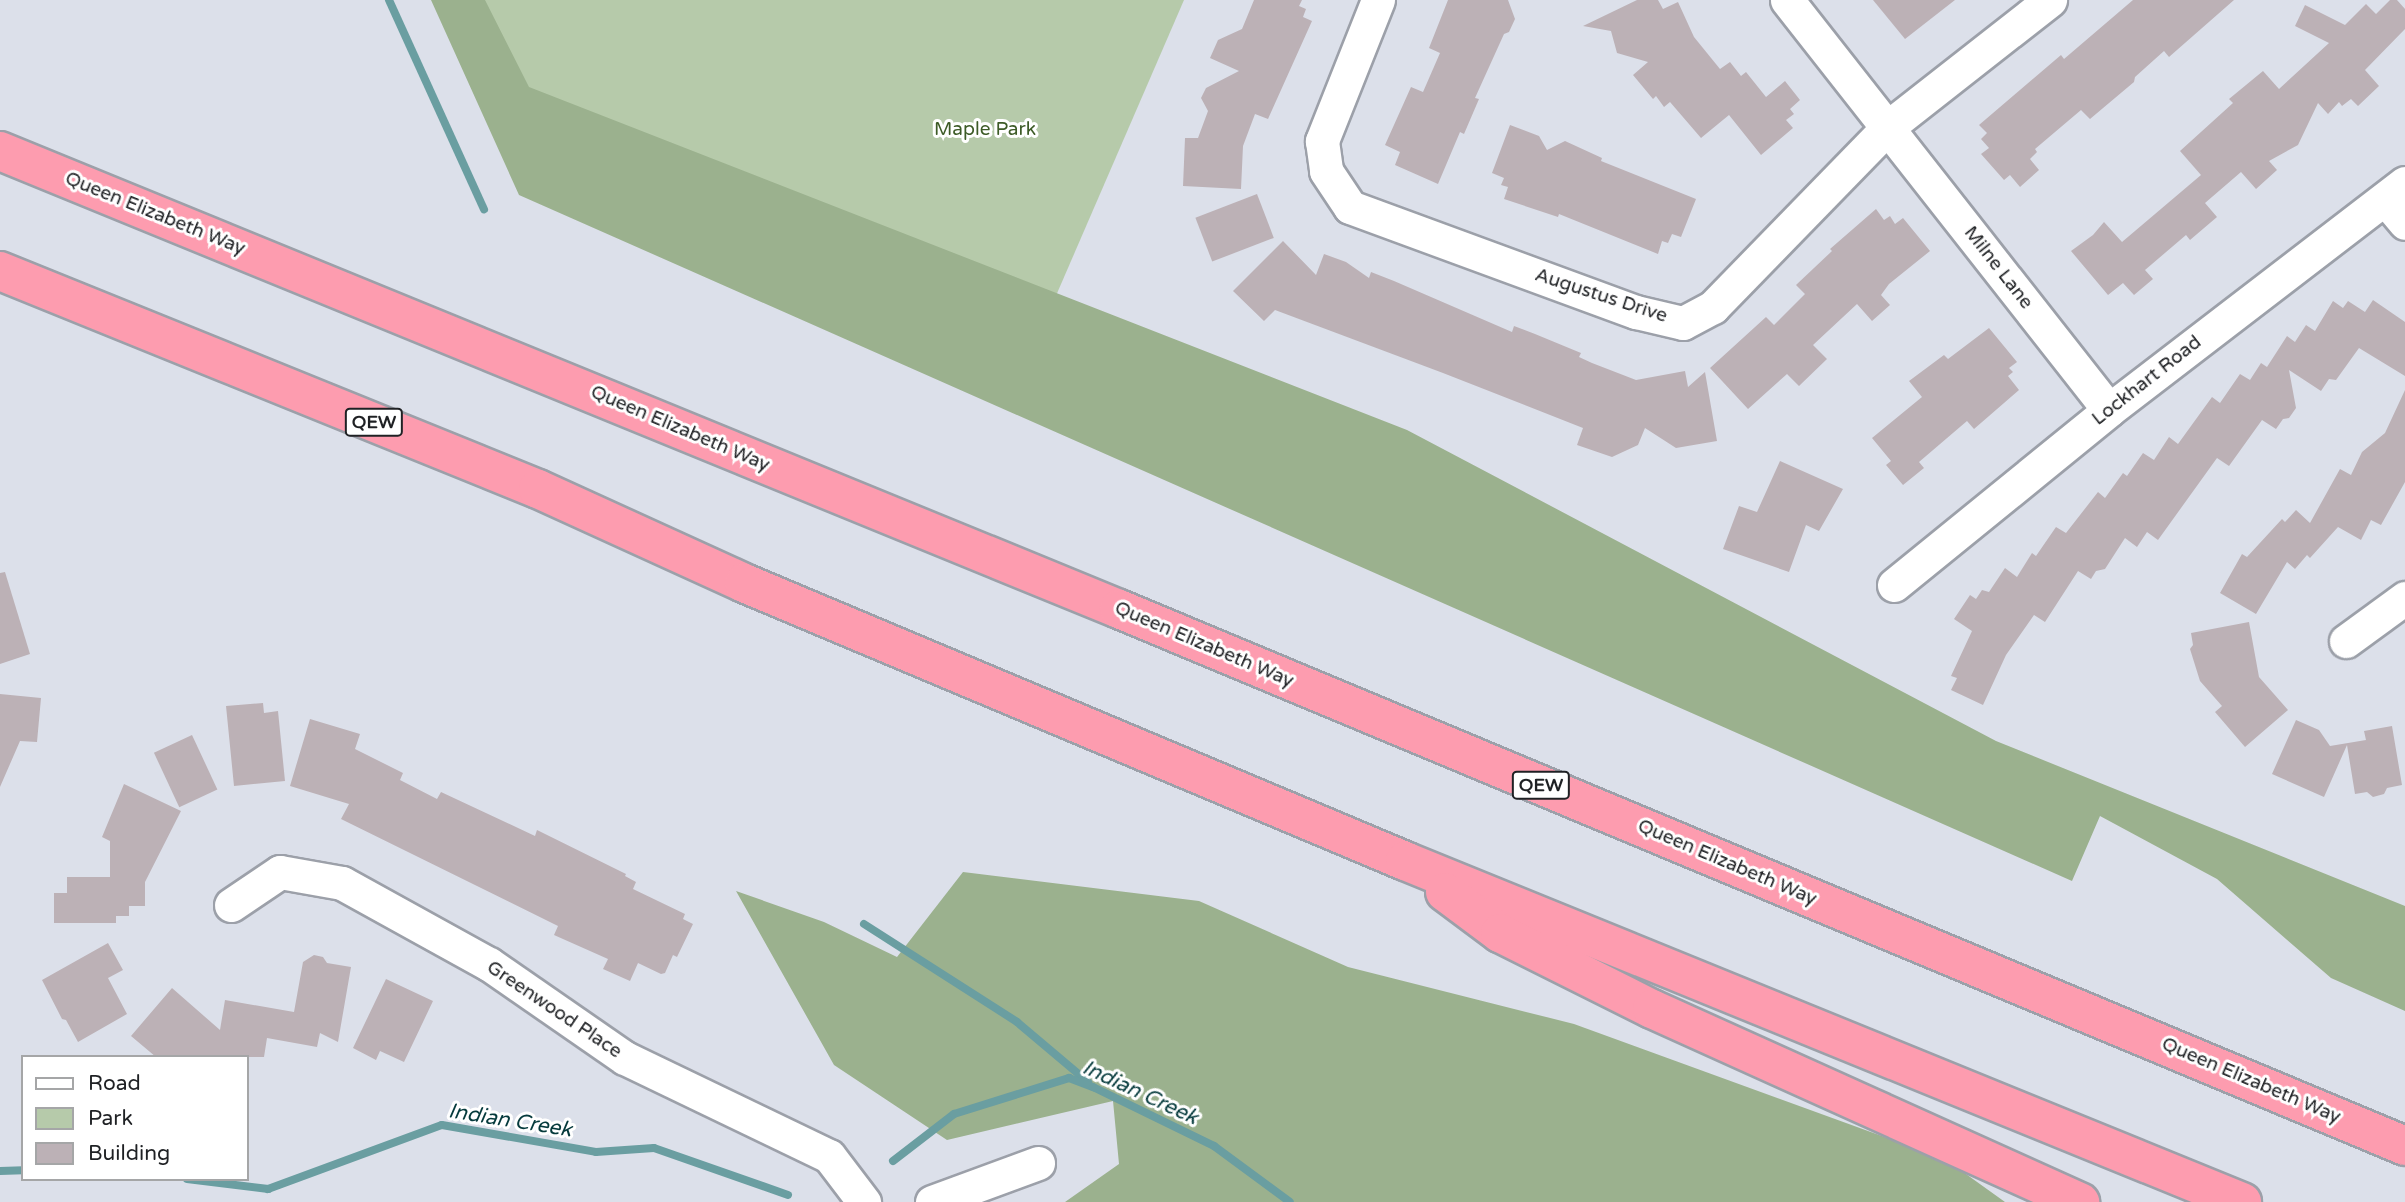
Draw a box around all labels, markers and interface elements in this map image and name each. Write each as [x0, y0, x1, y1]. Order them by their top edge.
park label: Maple Park [934, 119, 1036, 141]
street label: Queen Elizabeth Way [62, 167, 248, 261]
street label: Milne Lane [1959, 222, 2037, 314]
street label: Augustus Drive [1532, 264, 1670, 328]
street label: Lockhart Road [2088, 331, 2206, 431]
street label: Queen Elizabeth Way [587, 381, 773, 477]
road number: QEW [344, 408, 404, 436]
street label: Queen Elizabeth Way [1111, 597, 1297, 693]
road number: QEW [1511, 770, 1571, 800]
street label: Queen Elizabeth Way [1634, 815, 1820, 911]
street label: Greenwood Place [482, 956, 626, 1064]
street label: Queen Elizabeth Way [2158, 1033, 2344, 1129]
legend [21, 1055, 248, 1181]
water label: Indian Creek [1078, 1055, 1202, 1131]
text: Road [88, 1071, 141, 1096]
water label: Indian Creek [447, 1099, 573, 1143]
text: Park [88, 1106, 133, 1131]
text: Building [88, 1141, 170, 1166]

